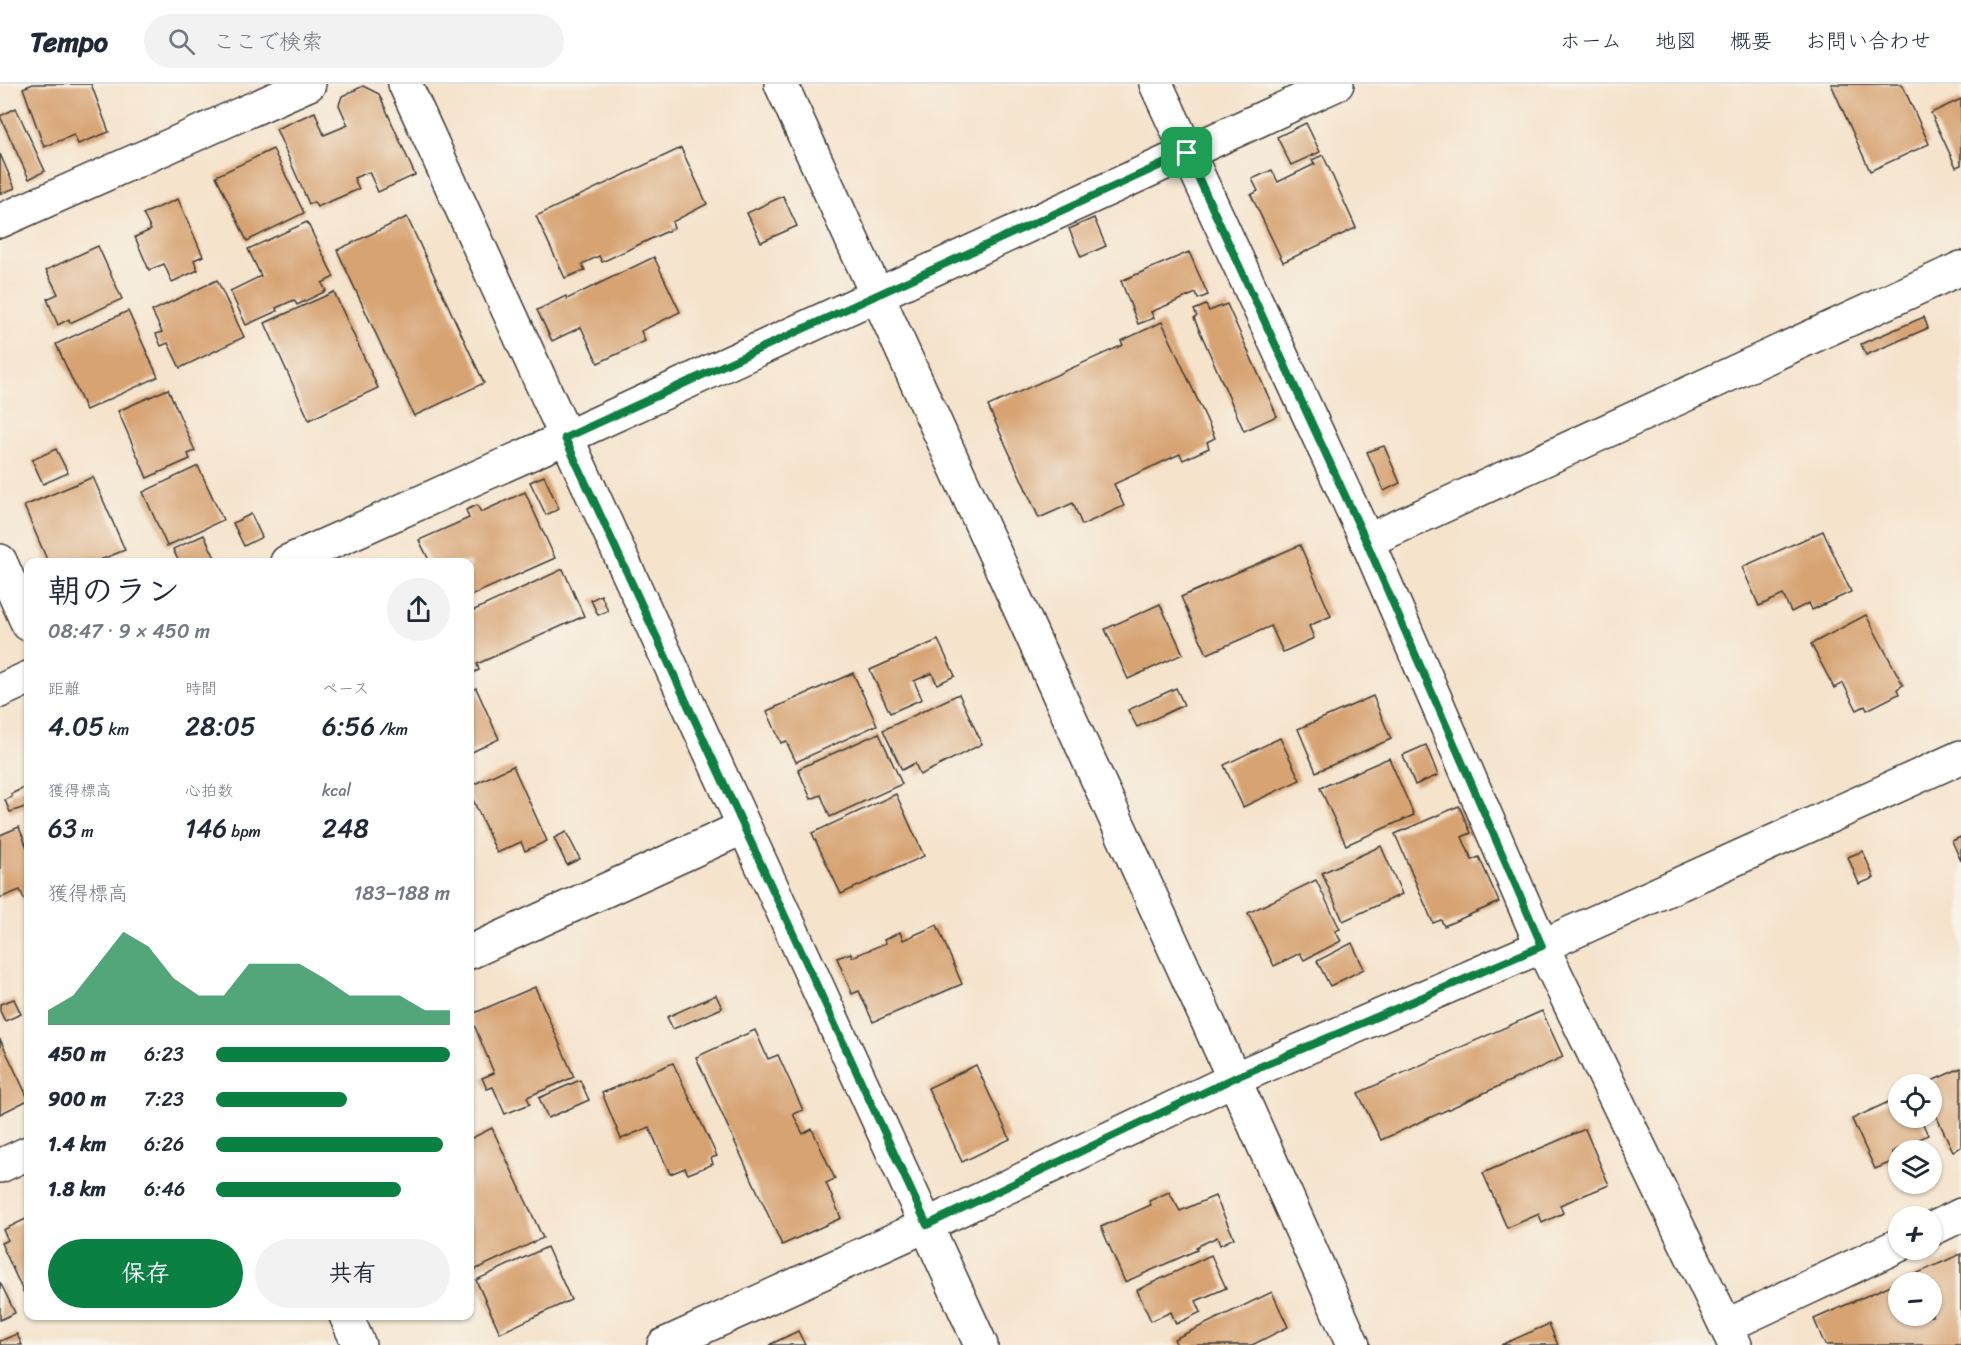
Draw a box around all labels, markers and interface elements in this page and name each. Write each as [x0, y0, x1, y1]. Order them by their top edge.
search box [144, 14, 564, 68]
text: Tempo [30, 17, 108, 66]
text: ここで検索 [213, 22, 323, 61]
text: ホーム [1560, 22, 1622, 60]
text: 地図 [1655, 22, 1697, 60]
text: 概要 [1730, 22, 1772, 60]
text: お問い合わせ [1805, 22, 1931, 60]
icon: search [165, 25, 198, 58]
pin [1161, 127, 1212, 178]
icon: arrive [1170, 136, 1203, 169]
text: 朝のラン [48, 562, 180, 620]
button: share [387, 578, 450, 641]
text: 08:47 · 9 × 450 m [48, 614, 210, 649]
text: 距離 [48, 674, 80, 703]
text: 時間 [185, 674, 217, 703]
text: ペース [322, 674, 369, 703]
text: 4.05 [48, 703, 104, 749]
text: 28:05 [185, 703, 256, 749]
text: 6:56 [322, 703, 375, 749]
text: km [104, 715, 129, 744]
text: /km [375, 715, 408, 744]
text: 獲得標高 [48, 776, 112, 805]
text: 心拍数 [185, 776, 233, 805]
text: kcal [322, 776, 351, 805]
text: 63 [48, 805, 77, 851]
text: 146 [185, 805, 227, 851]
text: 248 [322, 805, 369, 851]
text: m [77, 817, 94, 846]
text: bpm [227, 817, 261, 846]
text: 獲得標高 [48, 876, 128, 911]
text: 183–188 m [354, 876, 450, 911]
text: 450 m [48, 1037, 106, 1072]
text: 6:23 [144, 1037, 184, 1072]
map controls [1888, 1074, 1942, 1326]
button: locate [1888, 1074, 1942, 1128]
text: 900 m [48, 1082, 106, 1117]
text: 7:23 [144, 1082, 184, 1117]
text: 1.4 km [48, 1127, 106, 1162]
text: 6:26 [144, 1127, 184, 1162]
button: layers [1888, 1140, 1942, 1194]
text: 1.8 km [48, 1172, 106, 1207]
text: 6:46 [144, 1172, 185, 1207]
button: + [1888, 1206, 1942, 1260]
button: 保存 [48, 1239, 243, 1308]
button: 共有 [255, 1239, 450, 1308]
button: − [1888, 1272, 1942, 1326]

